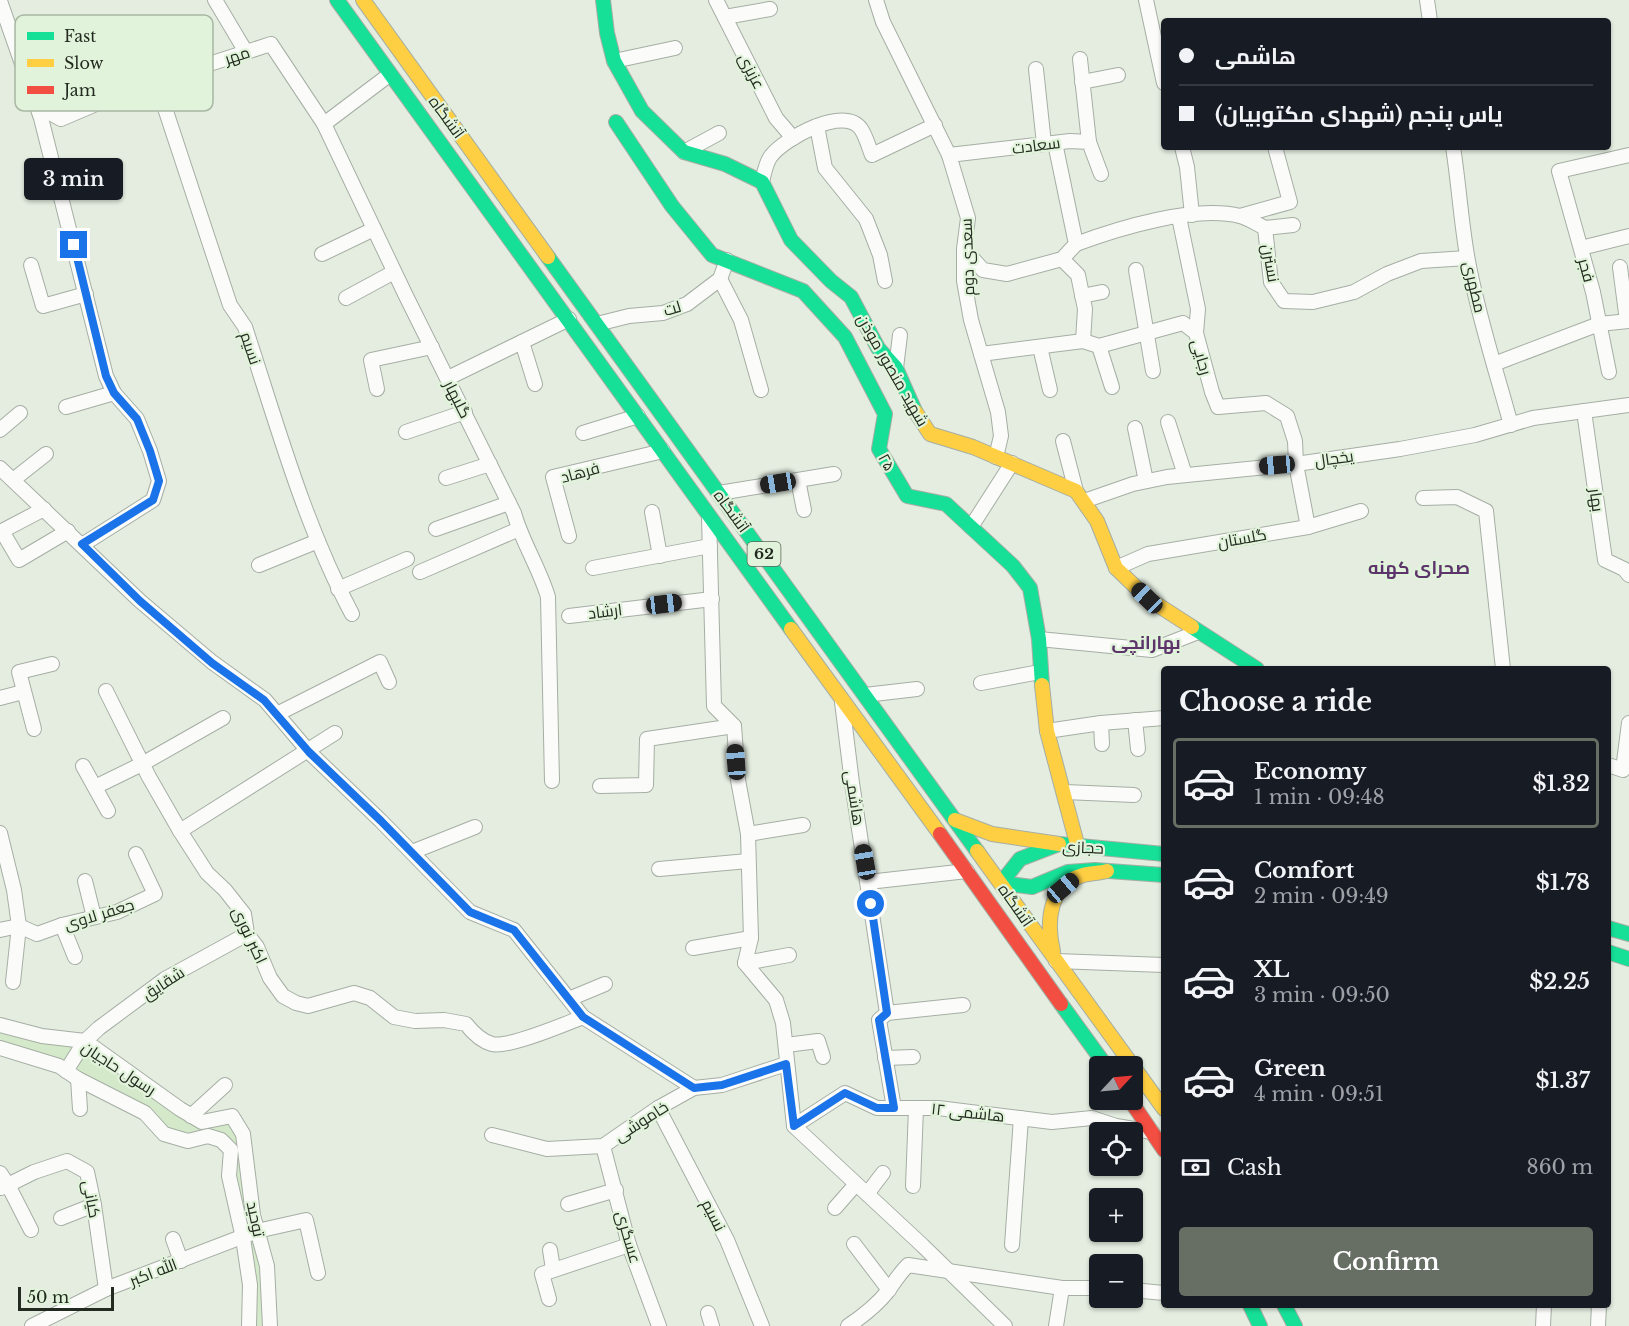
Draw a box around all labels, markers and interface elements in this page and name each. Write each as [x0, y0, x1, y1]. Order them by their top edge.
legend [15, 15, 213, 111]
text: Fast [64, 26, 96, 46]
street label: مهر [221, 42, 253, 70]
text: هاشمی [1215, 43, 1296, 70]
street label: عزیزی [734, 50, 769, 93]
text: Slow [64, 53, 104, 73]
text: Jam [62, 80, 96, 100]
street label: آتشگاه [425, 92, 470, 143]
text: یاس پنجم (شهدای مکتوبیان) [1215, 101, 1503, 128]
street label: سعادت [1011, 132, 1061, 158]
callout: 3 min [25, 158, 124, 200]
text: 3 min [43, 167, 104, 191]
street label: سعدی دوم [956, 218, 980, 296]
route end [60, 231, 87, 258]
street label: نسترن [1257, 242, 1284, 284]
street label: فجر [1574, 255, 1600, 284]
street label: مطهری [1458, 259, 1491, 315]
street label: لت [661, 296, 683, 320]
street label: شهید منصور موذن [852, 310, 933, 430]
street label: نسیم [234, 329, 266, 368]
street label: رجایی [1186, 337, 1217, 377]
street label: گلبهار [439, 376, 476, 422]
street label: یخچال [1313, 445, 1356, 473]
street label: ۲۵ [874, 450, 900, 474]
car [1258, 454, 1296, 476]
street label: فرهاد [558, 457, 602, 487]
car [759, 471, 797, 495]
street label: آتشگاه [710, 486, 755, 537]
street label: بهار [1584, 486, 1609, 513]
street label: گلستان [1216, 524, 1268, 553]
road number: 62 [748, 542, 780, 566]
district label: صحرای کهنه [1368, 557, 1470, 579]
car [1128, 579, 1166, 617]
car [645, 593, 683, 615]
street label: ارشاد [587, 599, 623, 623]
district label: بهارانچی [1111, 632, 1181, 655]
text: Choose a ride [1179, 685, 1372, 718]
car [726, 743, 746, 781]
icon: car [1182, 756, 1236, 810]
text: Economy [1254, 758, 1366, 785]
street label: هاشمی [840, 769, 869, 827]
text: $1.32 [1533, 770, 1590, 797]
text: 1 min · 09:48 [1254, 785, 1385, 809]
street label: حجازی [1062, 836, 1104, 859]
car [853, 843, 877, 881]
icon: car [1182, 855, 1236, 909]
text: Comfort [1254, 857, 1354, 884]
text: $1.78 [1536, 869, 1590, 896]
car [1043, 870, 1083, 906]
street label: آتشگاه [994, 880, 1038, 931]
text: 2 min · 09:49 [1254, 884, 1389, 908]
route start [857, 890, 884, 917]
street label: جعفر لاوی [62, 894, 137, 935]
street label: اکبر نوری [227, 903, 272, 967]
icon: car [1182, 954, 1236, 1008]
text: XL [1254, 956, 1289, 983]
street label: شقایق [138, 962, 189, 1005]
text: $2.25 [1529, 968, 1590, 995]
text: 3 min · 09:50 [1254, 983, 1390, 1007]
street label: رسول حاجیان [78, 1037, 160, 1100]
icon: car [1182, 1053, 1236, 1107]
text: Green [1254, 1055, 1326, 1082]
north arrow [1089, 1056, 1143, 1110]
map controls [1089, 1056, 1143, 1308]
text: $1.37 [1535, 1067, 1590, 1094]
text: 4 min · 09:51 [1254, 1082, 1384, 1106]
street label: خاموشی [610, 1096, 672, 1147]
street label: ۱۲ هاشمی [930, 1098, 1006, 1127]
button: locate [1089, 1122, 1143, 1176]
icon: cash [1179, 1151, 1212, 1184]
text: Cash [1227, 1154, 1282, 1181]
text: 860 m [1527, 1155, 1593, 1179]
street label: کیانی [78, 1179, 105, 1220]
button: + [1089, 1188, 1143, 1242]
street label: نسیم [696, 1196, 730, 1235]
street label: توحید [243, 1199, 270, 1239]
street label: عسگری [611, 1208, 646, 1266]
button: Confirm [1179, 1227, 1593, 1296]
street label: الله اکبر [125, 1254, 180, 1291]
button: − [1089, 1254, 1143, 1308]
scale bar [18, 1284, 114, 1312]
text: 50 m [27, 1287, 69, 1307]

